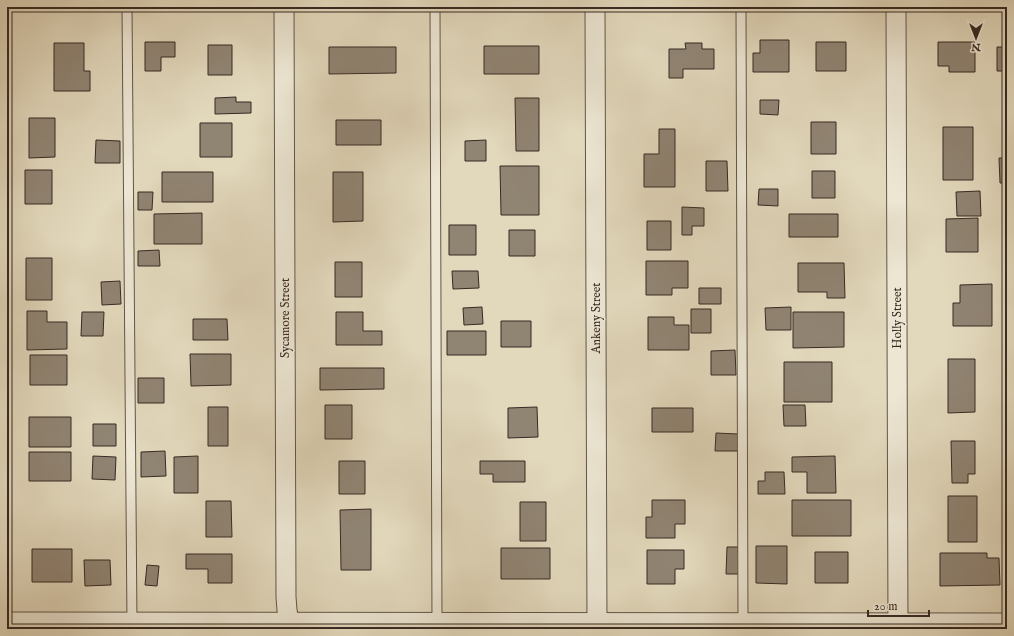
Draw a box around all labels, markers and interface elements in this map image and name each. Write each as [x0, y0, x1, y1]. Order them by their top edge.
north arrow [956, 18, 996, 58]
text: N [971, 40, 982, 54]
street label: Sycamore Street [278, 278, 293, 358]
street label: Ankeny Street [589, 283, 604, 355]
street label: Holly Street [890, 287, 905, 349]
scale bar [868, 592, 929, 618]
text: 20 m [874, 599, 897, 614]

